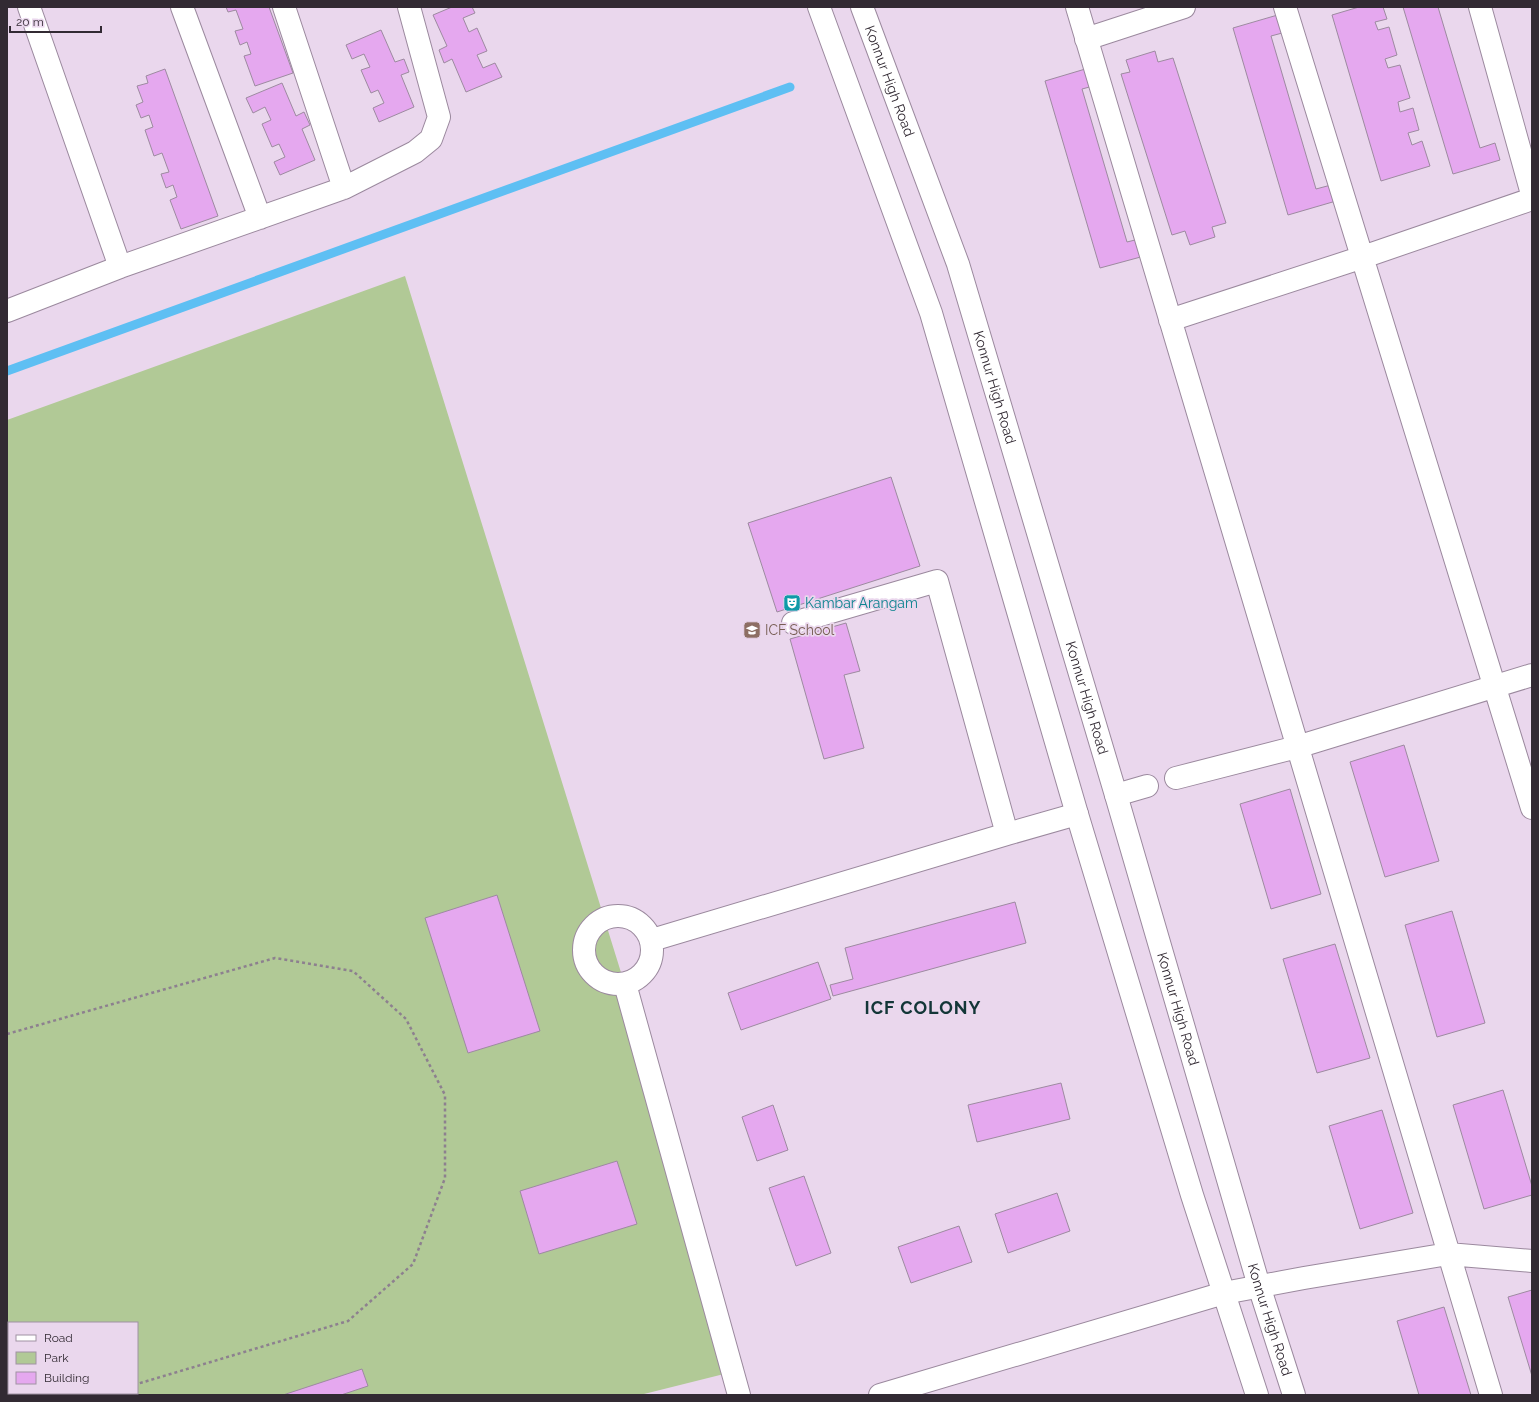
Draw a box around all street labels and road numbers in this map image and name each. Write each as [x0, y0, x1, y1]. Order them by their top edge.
street label: Konnur High Road [862, 23, 918, 139]
street label: Konnur High Road [970, 329, 1019, 446]
street label: Konnur High Road [1063, 639, 1111, 756]
street label: Konnur High Road [1154, 950, 1202, 1067]
street label: Konnur High Road [1245, 1261, 1295, 1378]

